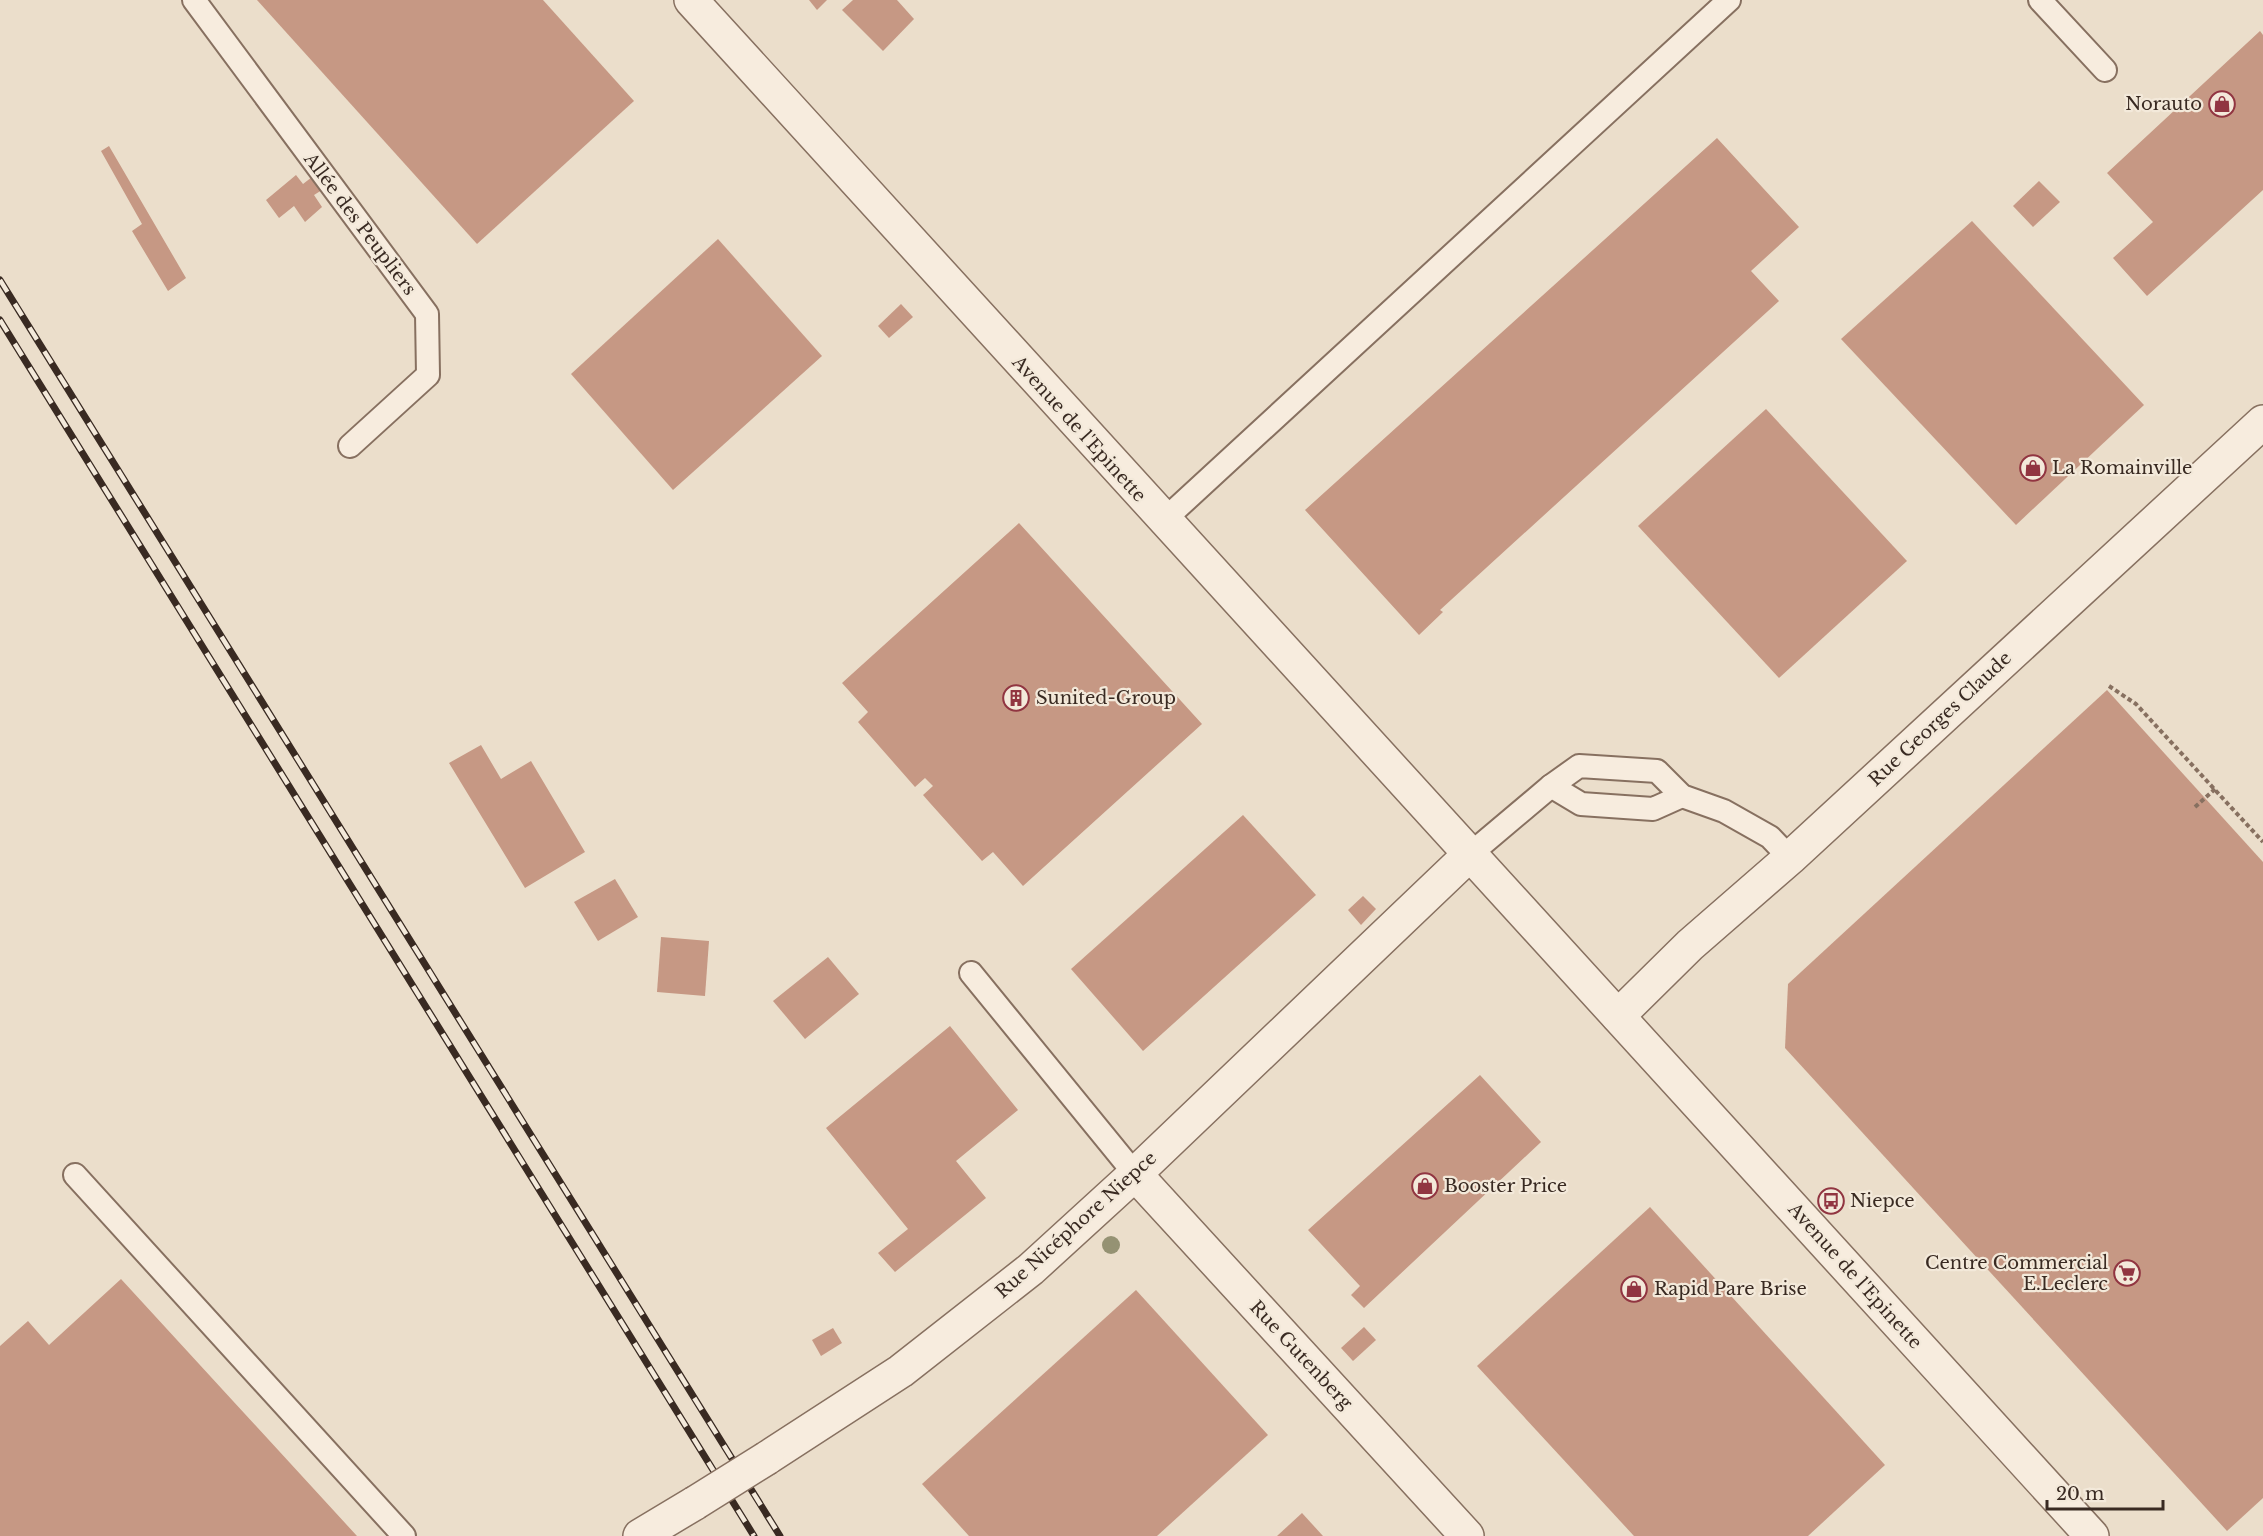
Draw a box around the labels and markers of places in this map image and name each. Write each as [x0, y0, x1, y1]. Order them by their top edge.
shop icon: Norauto [2207, 89, 2237, 119]
place label: Norauto [2125, 93, 2202, 115]
shop icon: La Romainville [2018, 453, 2048, 483]
place label: La Romainville [2052, 457, 2192, 479]
building icon: Sunited-Group [1001, 683, 1031, 713]
place label: Sunited-Group [1036, 687, 1176, 709]
shop icon: Booster Price [1410, 1171, 1440, 1201]
place label: Booster Price [1444, 1175, 1567, 1197]
bus stop icon: Niepce [1816, 1186, 1846, 1216]
place label: Niepce [1850, 1190, 1915, 1212]
place label: Centre Commercial E.Leclerc [1925, 1252, 2108, 1295]
supermarket icon: Centre Commercial E.Leclerc [2112, 1258, 2142, 1288]
shop icon: Rapid Pare Brise [1619, 1274, 1649, 1304]
place label: Rapid Pare Brise [1654, 1278, 1807, 1300]

